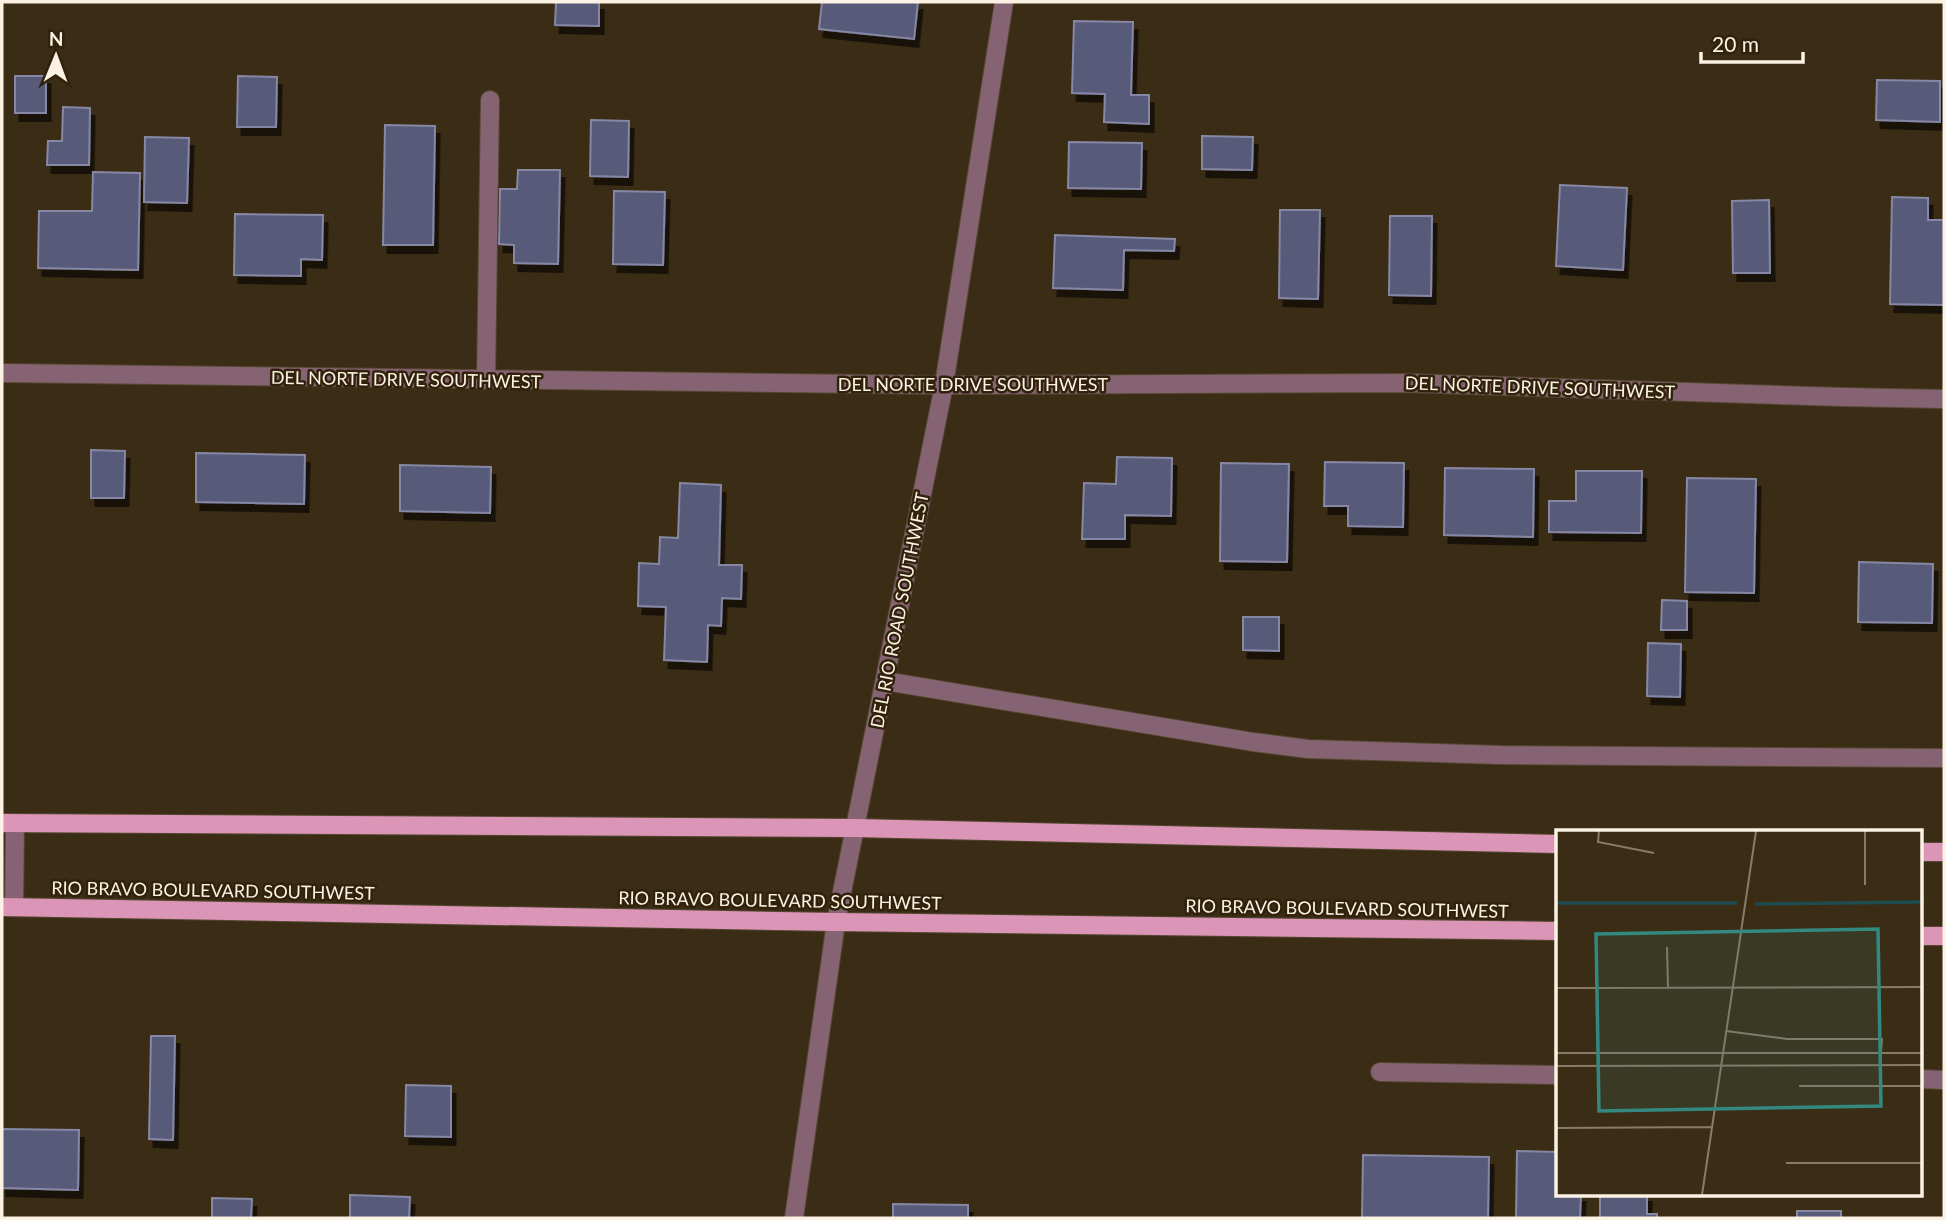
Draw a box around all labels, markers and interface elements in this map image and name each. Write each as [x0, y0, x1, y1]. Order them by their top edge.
north arrow [21, 21, 91, 91]
scale bar [1701, 21, 1802, 65]
text: N [49, 27, 64, 50]
text: 20 m [1712, 31, 1759, 56]
street label: DEL NORTE DRIVE SOUTHWEST [271, 366, 542, 392]
street label: DEL NORTE DRIVE SOUTHWEST [1404, 371, 1676, 403]
street label: DEL NORTE DRIVE SOUTHWEST [838, 373, 1109, 395]
street label: DEL RIO ROAD SOUTHWEST [865, 490, 933, 730]
inset map [1556, 830, 1922, 1196]
street label: RIO BRAVO BOULEVARD SOUTHWEST [51, 876, 375, 904]
street label: RIO BRAVO BOULEVARD SOUTHWEST [618, 886, 942, 914]
street label: RIO BRAVO BOULEVARD SOUTHWEST [1185, 894, 1509, 922]

